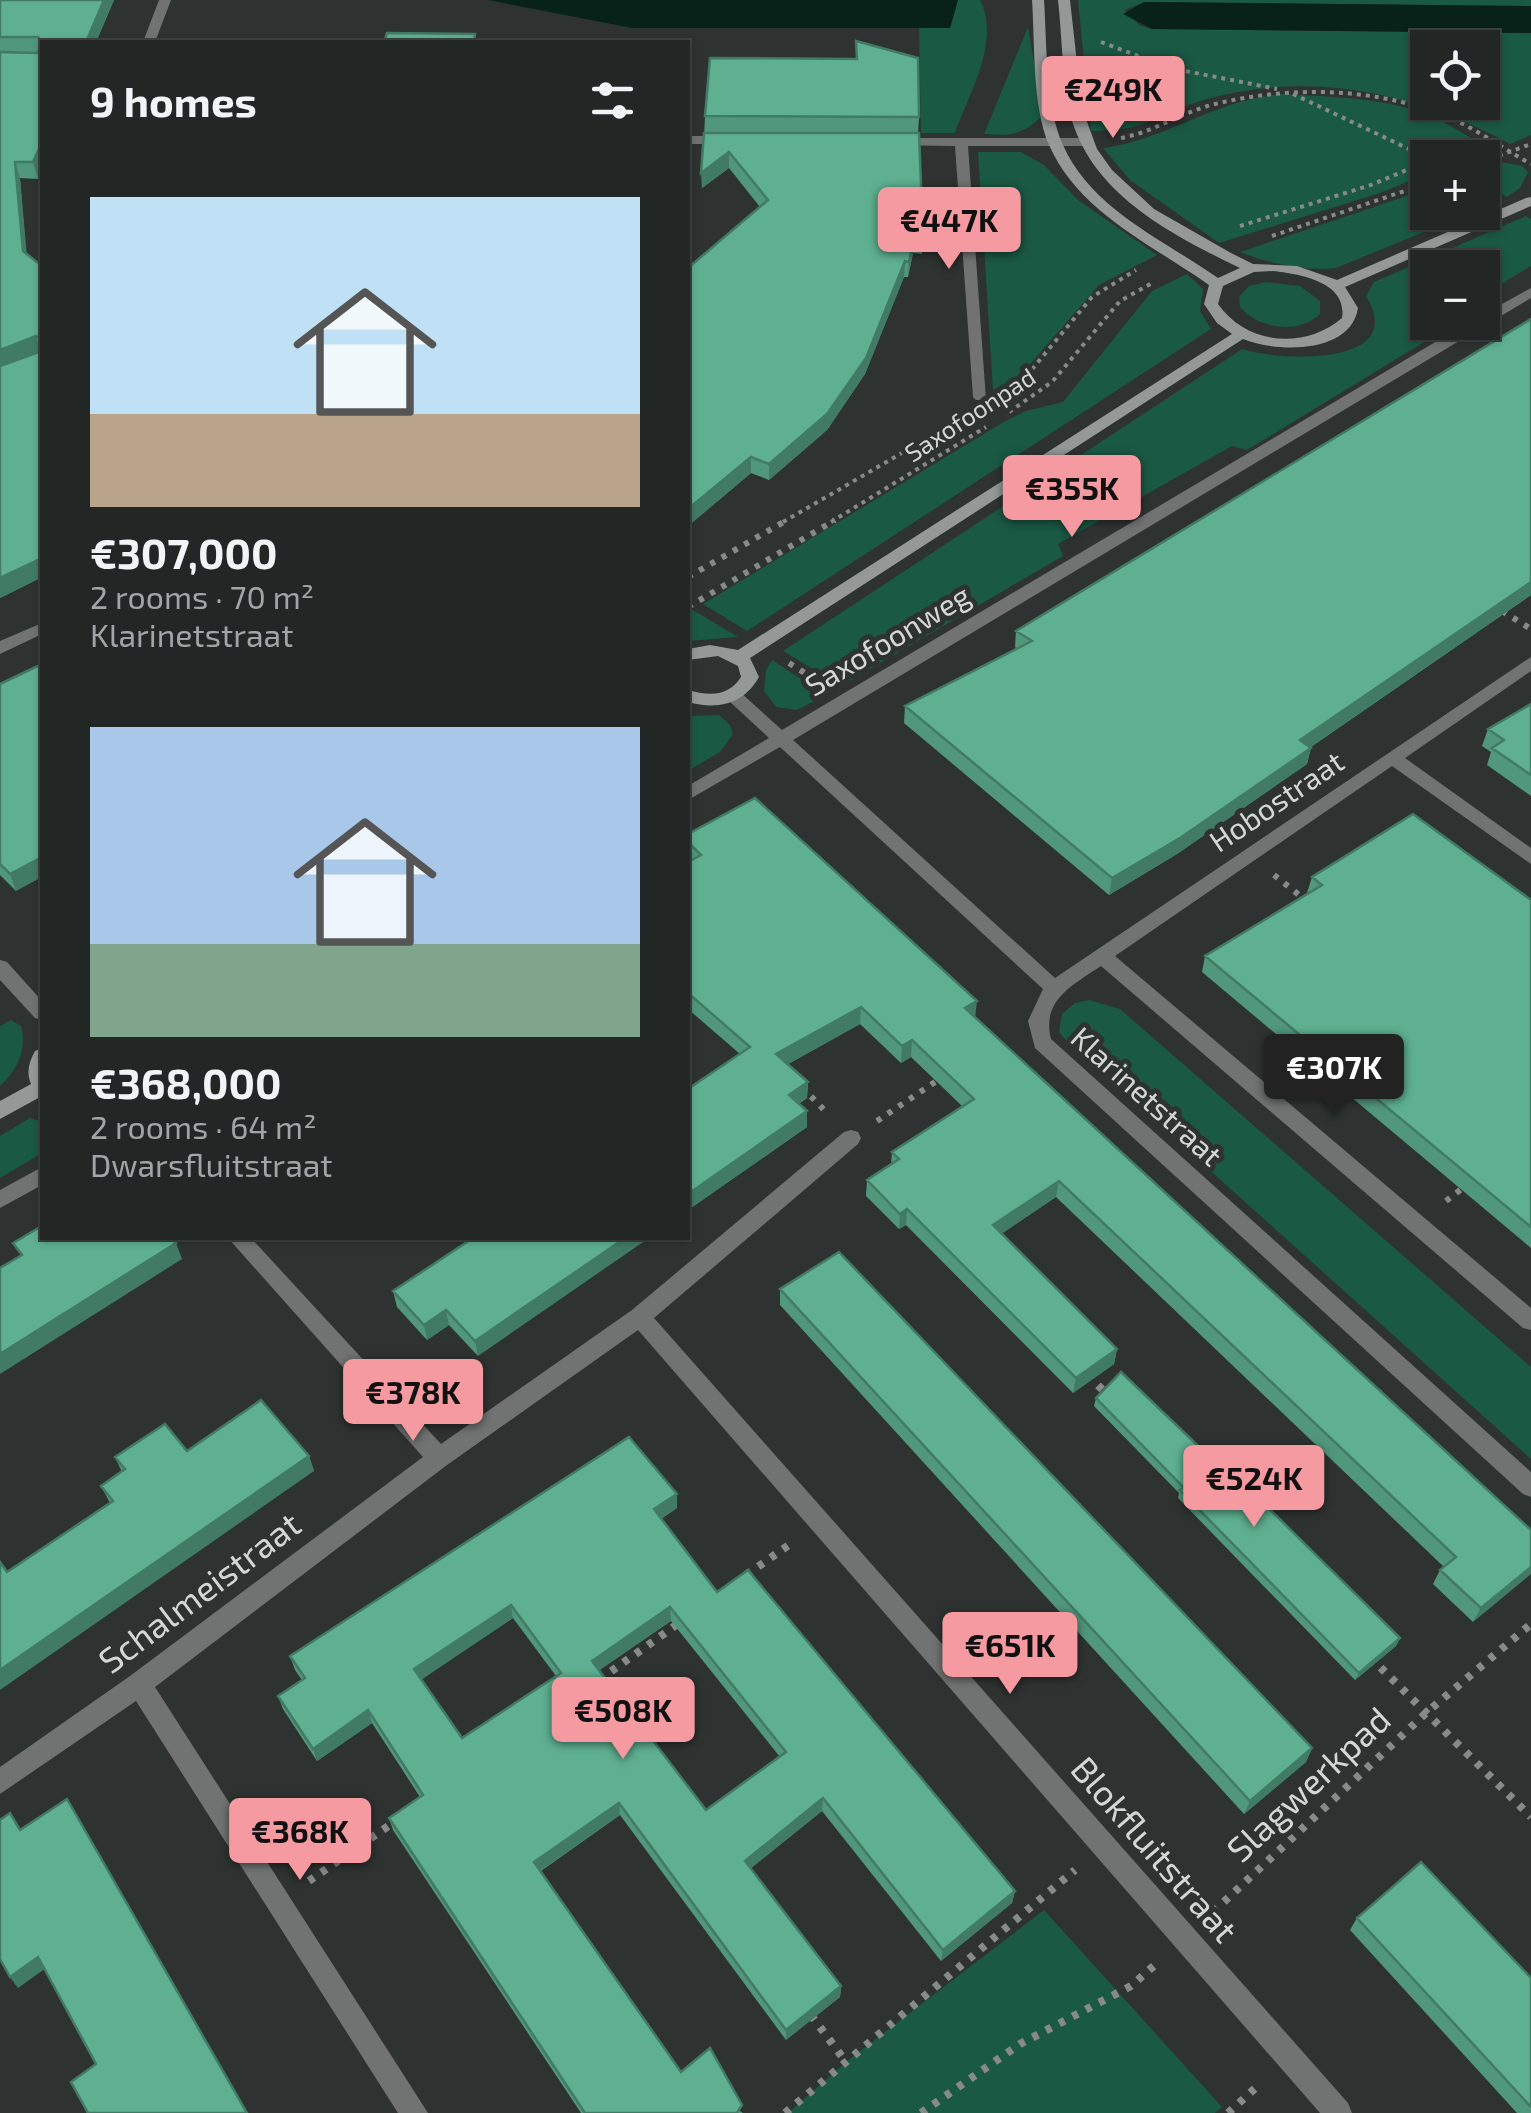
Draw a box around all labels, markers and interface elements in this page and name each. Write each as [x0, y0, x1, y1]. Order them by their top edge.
map controls [1410, 30, 1500, 340]
button: locate [1410, 30, 1500, 120]
pin: €249K [1043, 56, 1183, 141]
text: €249K [1064, 69, 1162, 107]
icon: filters [585, 73, 640, 128]
text: 9 homes [90, 75, 257, 125]
button: + [1410, 140, 1500, 230]
pin: €447K [879, 187, 1019, 272]
text: €447K [900, 200, 998, 238]
button: − [1410, 250, 1500, 340]
icon: home [275, 262, 455, 442]
street label: Saxofoonpad [899, 361, 1040, 467]
pin: €355K [1002, 455, 1142, 540]
text: €355K [1025, 468, 1119, 506]
text: €307,000 [90, 527, 277, 577]
street label: Saxofoonweg [798, 576, 976, 703]
text: 2 rooms · 70 m² [90, 577, 314, 615]
text: Klarinetstraat [90, 615, 293, 653]
street label: Hobostraat [1202, 742, 1350, 858]
icon: home [275, 792, 455, 972]
street label: Klarinetstraat [1064, 1018, 1230, 1173]
pin: €307K [1264, 1034, 1404, 1119]
text: €307K [1286, 1047, 1382, 1085]
text: €368,000 [90, 1057, 281, 1107]
text: 2 rooms · 64 m² [90, 1107, 316, 1145]
text: Dwarsfluitstraat [90, 1145, 333, 1183]
pin: €378K [343, 1359, 483, 1444]
text: €378K [365, 1372, 461, 1410]
pin: €524K [1184, 1445, 1324, 1530]
text: €524K [1205, 1458, 1303, 1496]
street label: Schalmeistraat [90, 1502, 308, 1681]
pin: €651K [940, 1612, 1080, 1697]
text: €651K [964, 1625, 1056, 1663]
pin: €508K [553, 1677, 693, 1762]
text: €508K [574, 1690, 672, 1728]
street label: Slagwerkpad [1217, 1697, 1398, 1870]
street label: Blokfluitstraat [1064, 1747, 1247, 1950]
pin: €368K [230, 1798, 370, 1883]
text: €368K [251, 1811, 349, 1849]

